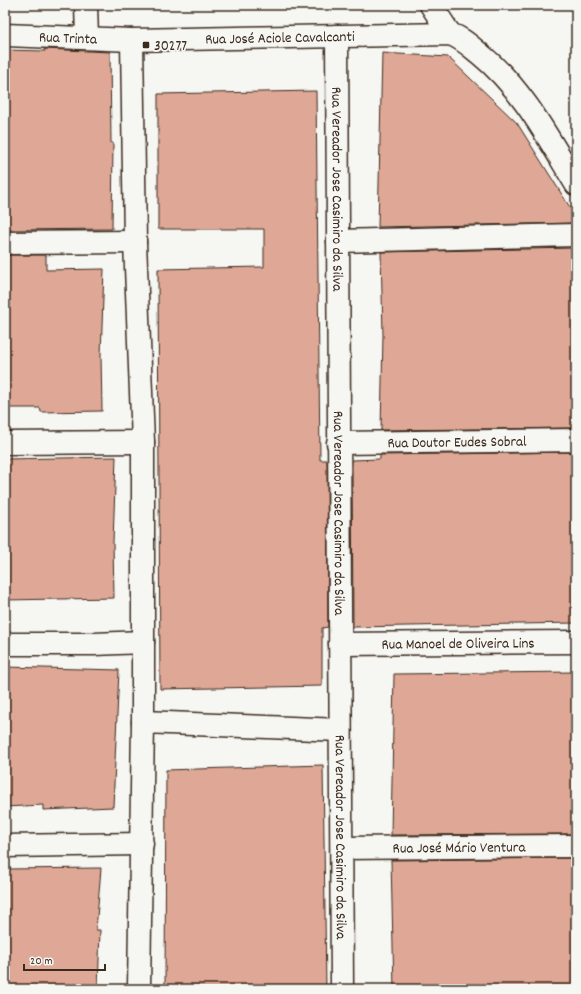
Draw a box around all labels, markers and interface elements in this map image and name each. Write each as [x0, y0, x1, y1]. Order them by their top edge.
street label: Rua Trinta [38, 27, 98, 52]
street label: Rua José Aciole Cavalcanti [205, 27, 355, 52]
place label: 30277 [154, 36, 187, 58]
marker: 30277 [141, 40, 151, 50]
street label: Rua Vereador Jose Casimiro da Silva [324, 87, 347, 292]
street label: Rua Vereador Jose Casimiro da Silva [326, 411, 349, 616]
street label: Rua Doutor Eudes Sobral [387, 432, 527, 455]
street label: Rua Manoel de Oliveira Lins [381, 633, 535, 657]
street label: Rua Vereador Jose Casimiro da Silva [328, 735, 351, 940]
street label: Rua José Mário Ventura [393, 837, 526, 861]
scale bar [24, 946, 105, 972]
text: 20 m [30, 953, 53, 970]

